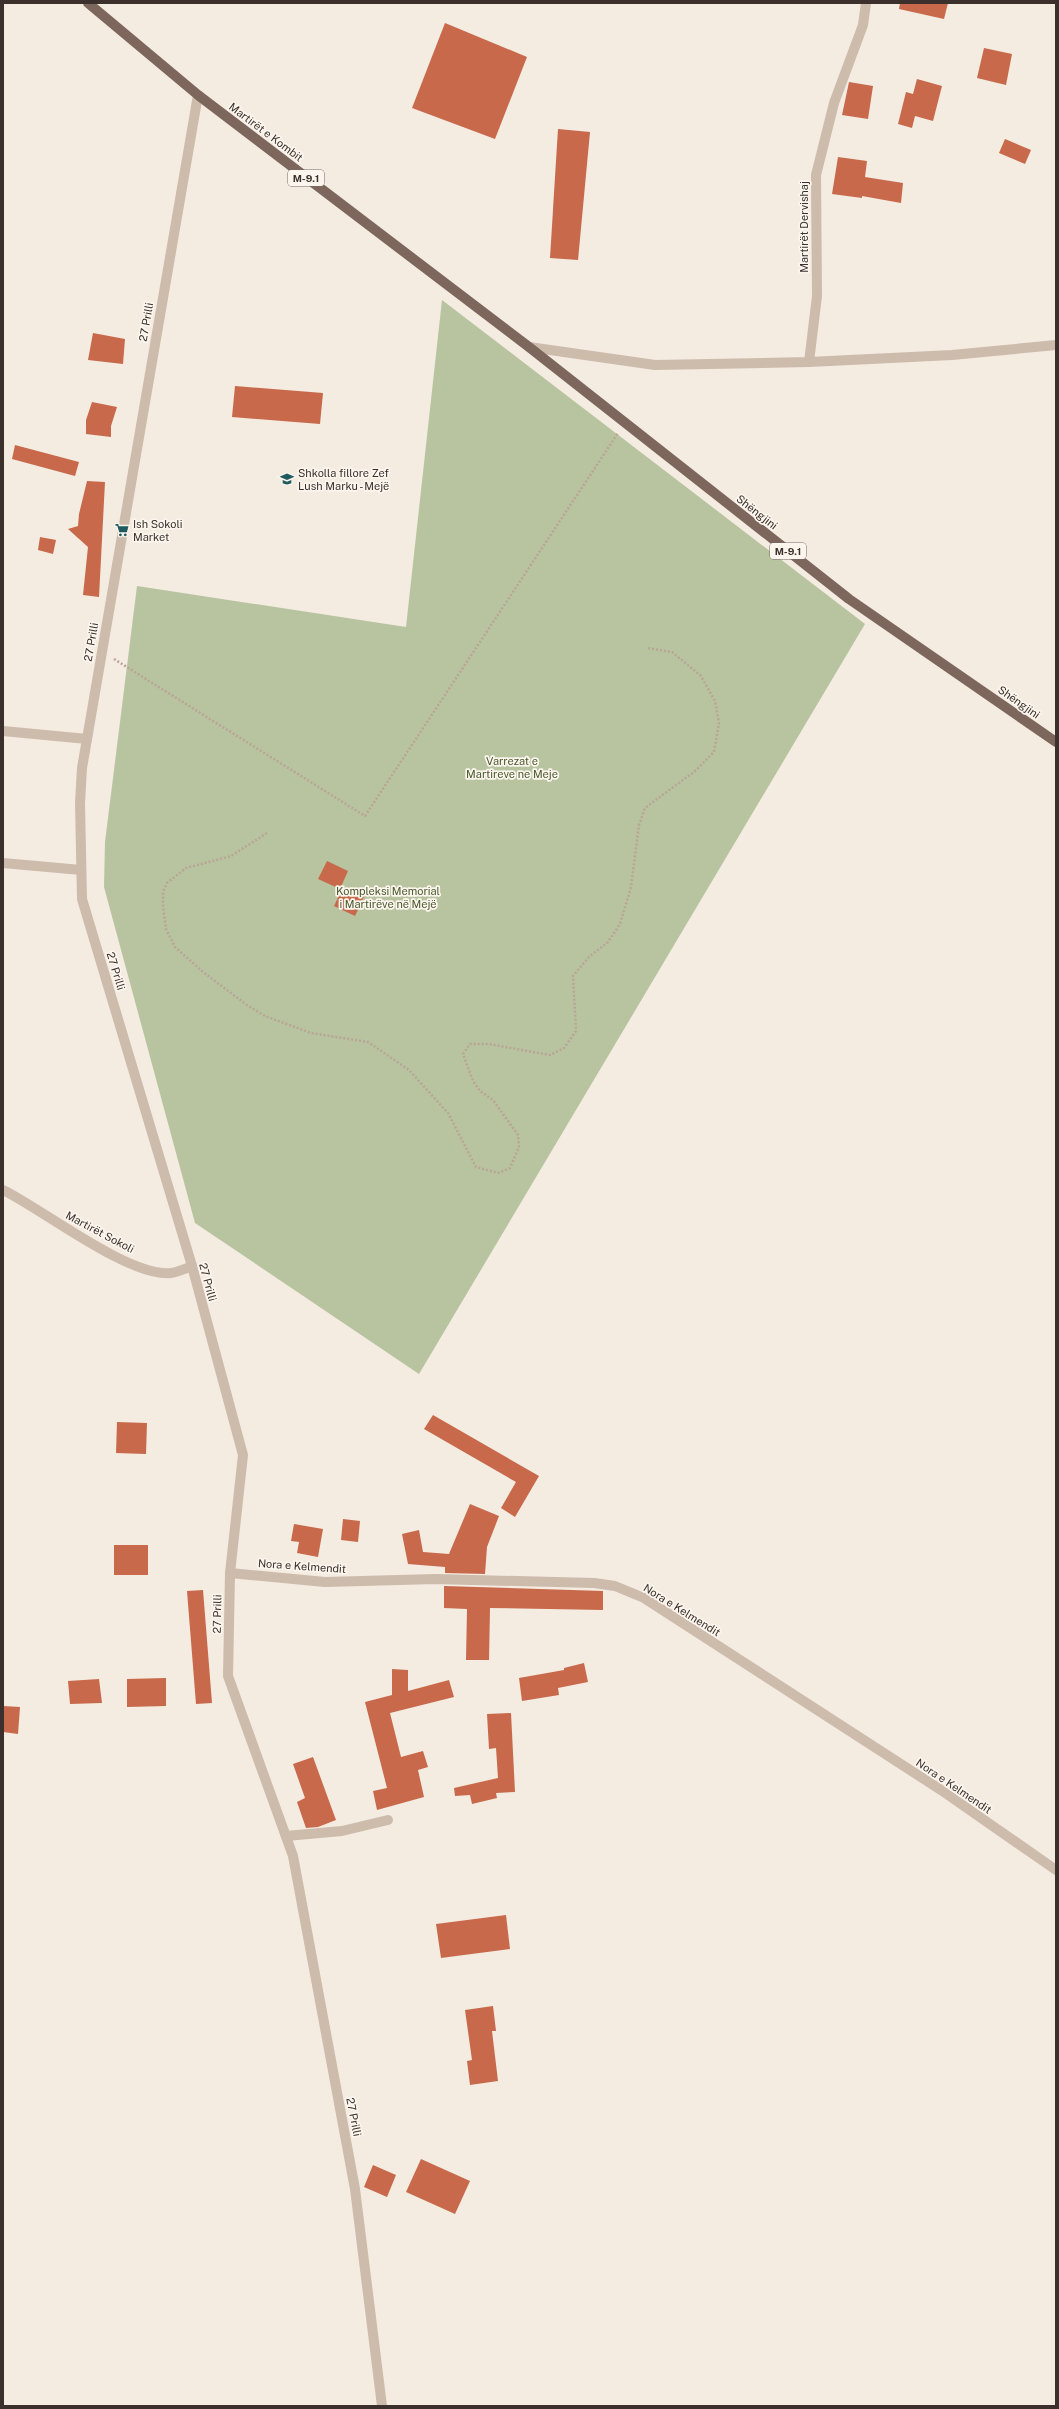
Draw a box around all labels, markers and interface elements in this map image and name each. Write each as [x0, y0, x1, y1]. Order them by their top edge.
street label: Martirët e Kombit [227, 100, 305, 164]
road number: M-9.1 [288, 170, 324, 186]
street label: Martirët Dervishaj [798, 181, 810, 273]
street label: 27 Prilli [137, 302, 155, 342]
place label: Shkolla fillore Zef Lush Marku - Mejë [298, 467, 390, 492]
school or university icon: Shkolla fillore Zef Lush Marku - Mejë [279, 471, 295, 487]
street label: Shëngjini [734, 492, 780, 532]
place label: Ish Sokoli Market [133, 518, 182, 543]
supermarket icon: Ish Sokoli Market [114, 522, 130, 538]
road number: M-9.1 [770, 543, 806, 559]
street label: 27 Prilli [82, 622, 100, 662]
street label: Shëngjini [996, 683, 1042, 721]
park label: Varrezat e Martireve ne Meje [466, 755, 558, 780]
park label: Kompleksi Memorial i Martirëve në Mejë [336, 885, 440, 910]
street label: 27 Prilli [105, 951, 127, 991]
street label: Martirët Sokoli [64, 1209, 136, 1255]
street label: 27 Prilli [197, 1262, 219, 1302]
street label: Nora e Kelmendit [257, 1557, 347, 1575]
street label: Nora e Kelmendit [641, 1581, 723, 1639]
street label: 27 Prilli [211, 1594, 223, 1634]
street label: Nora e Kelmendit [914, 1756, 994, 1816]
street label: 27 Prilli [344, 2097, 364, 2137]

